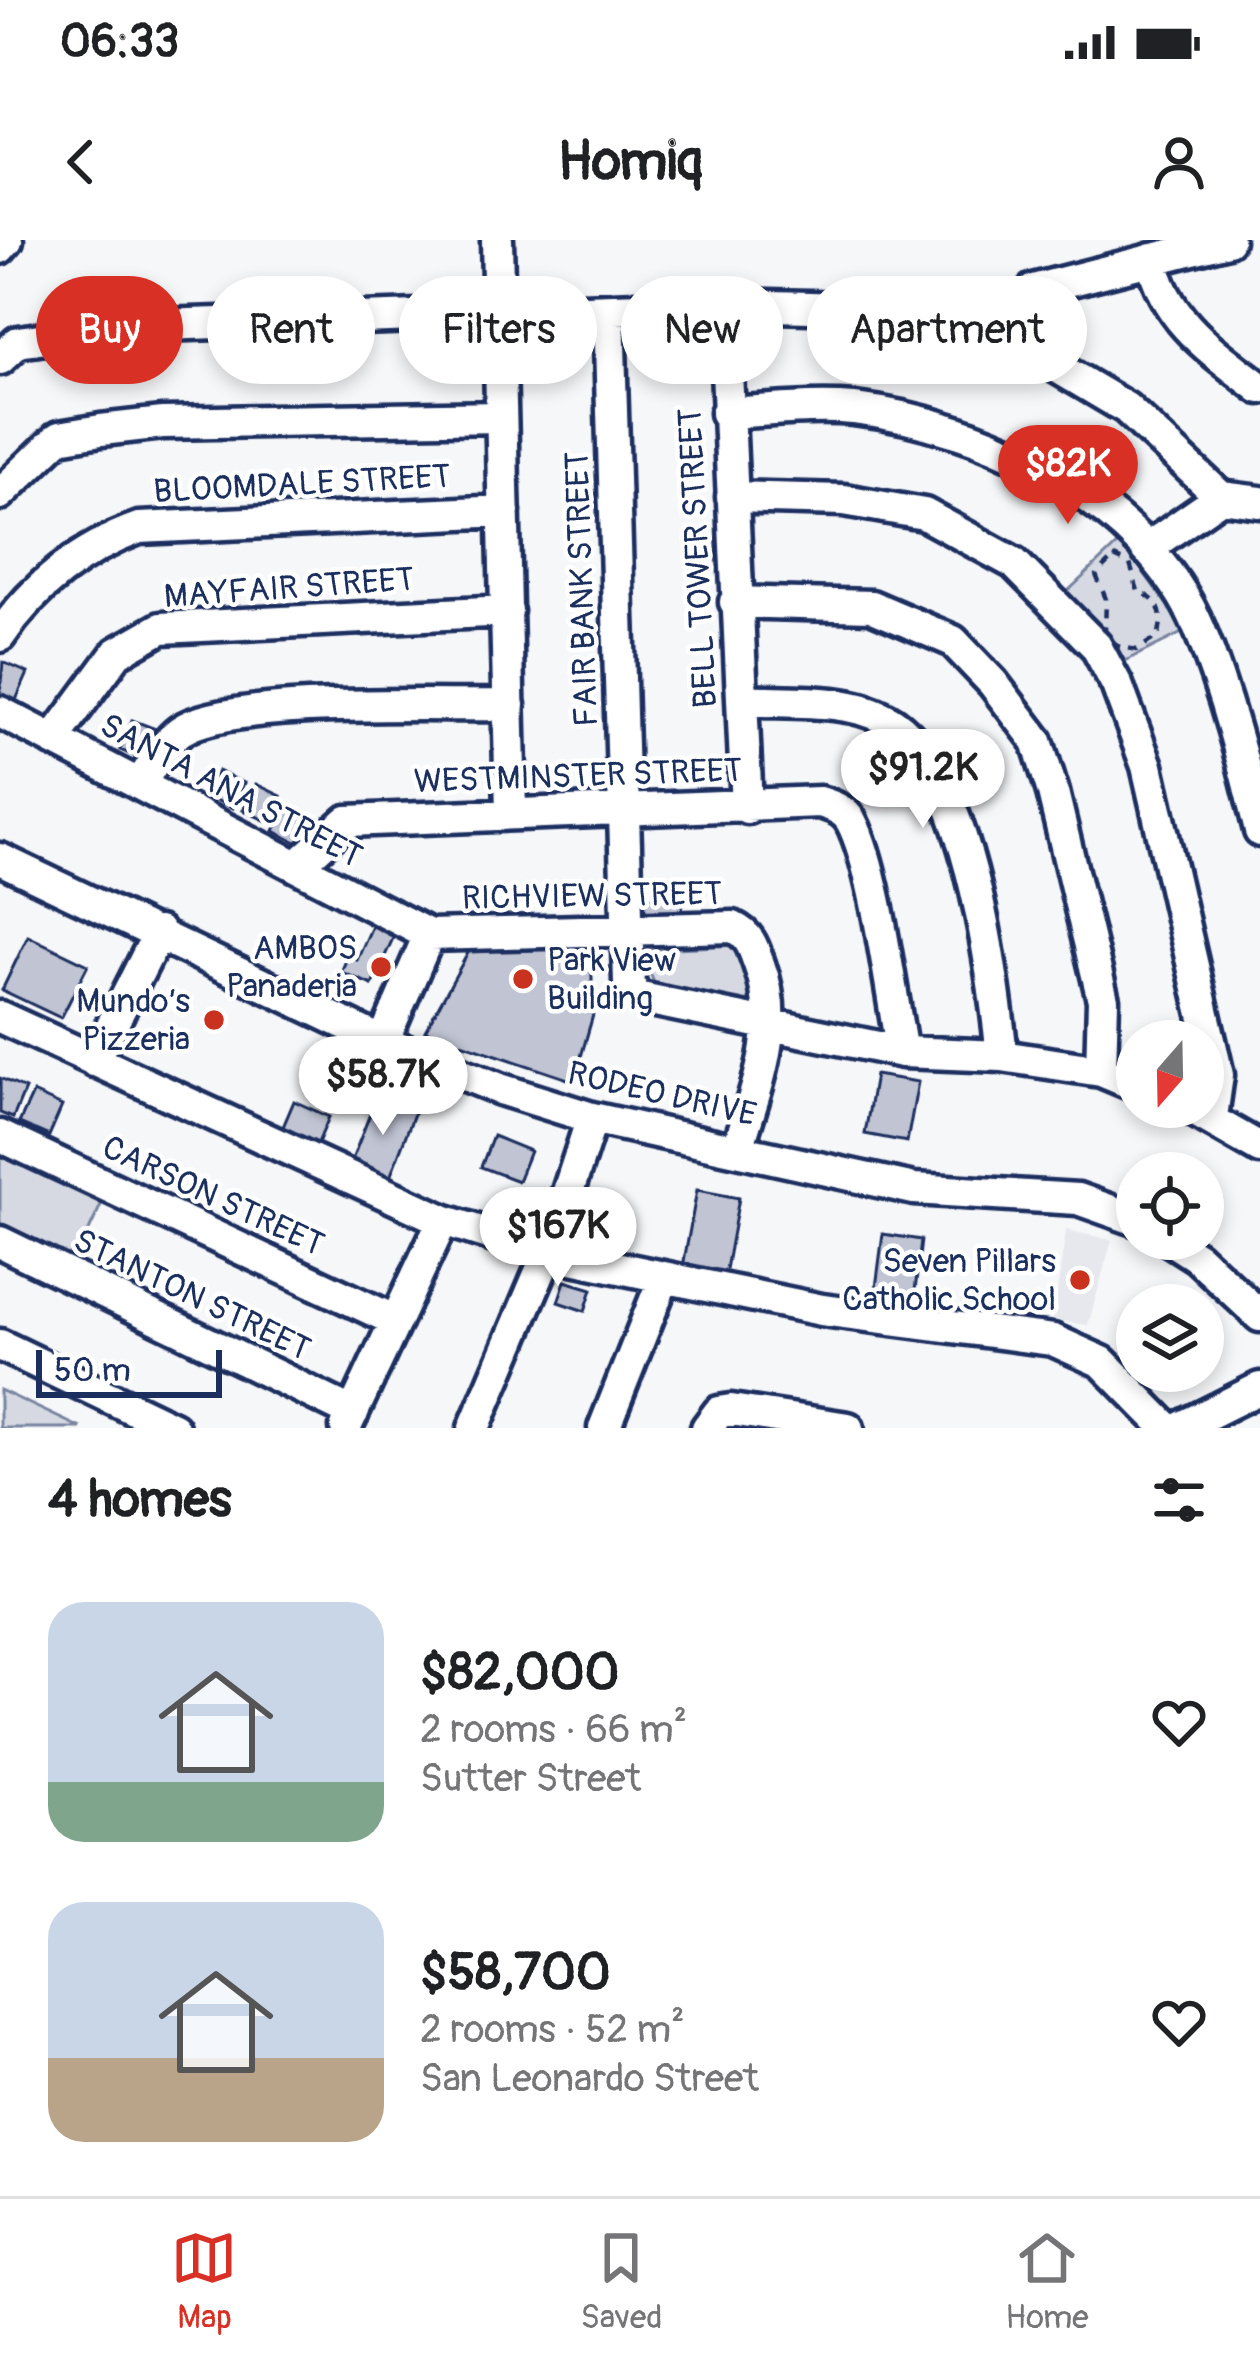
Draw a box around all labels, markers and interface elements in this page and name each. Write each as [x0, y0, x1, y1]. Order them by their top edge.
text: 06:33 [60, 14, 179, 70]
text: Homiq [558, 128, 702, 196]
icon: back [48, 129, 114, 195]
icon: person [1146, 129, 1212, 195]
chip: Buy [36, 276, 183, 384]
chip: Rent [207, 276, 375, 384]
chip: Filters [399, 276, 597, 384]
chip: New [621, 276, 783, 384]
chip: Apartment [807, 276, 1087, 384]
street label: BELL TOWER STREET [670, 407, 726, 709]
pin: $82K [997, 425, 1139, 527]
text: $82K [1025, 439, 1111, 488]
street label: FAIR BANK STREET [557, 451, 607, 727]
street label: BLOOMDALE STREET [152, 456, 452, 512]
street label: MAYFAIR STREET [163, 559, 415, 617]
street label: SANTA ANA STREET [93, 705, 369, 877]
pin: $91.2K [825, 729, 1021, 831]
text: $91.2K [868, 743, 978, 792]
street label: WESTMINSTER STREET [413, 750, 743, 802]
street label: RICHVIEW STREET [461, 873, 723, 919]
place label: AMBOS Panaderia [226, 928, 357, 1007]
place label: Park View Building [547, 940, 676, 1019]
marker: AMBOS Panaderia [368, 954, 394, 980]
marker: Park View Building [510, 966, 536, 992]
place label: Mundo’s Pizzeria [76, 981, 190, 1060]
marker: Mundo’s Pizzeria [201, 1007, 227, 1033]
north arrow [1116, 1020, 1224, 1128]
map controls [1116, 1020, 1224, 1392]
pin: $58.7K [285, 1036, 481, 1138]
text: $58.7K [326, 1050, 440, 1099]
street label: RODEO DRIVE [564, 1052, 760, 1136]
street label: CARSON STREET [96, 1127, 330, 1265]
button: locate [1116, 1152, 1224, 1260]
pin: $167K [474, 1187, 642, 1289]
text: $167K [507, 1201, 609, 1250]
street label: STANTON STREET [67, 1220, 317, 1370]
place label: Seven Pillars Catholic School [842, 1241, 1056, 1320]
marker: Seven Pillars Catholic School [1067, 1267, 1093, 1293]
button: layers [1116, 1284, 1224, 1392]
scale bar [36, 1344, 222, 1397]
text: 50 m [54, 1350, 131, 1391]
icon: filters [1146, 1467, 1212, 1533]
text: 4 homes [48, 1468, 232, 1532]
text: $82,000 [420, 1641, 619, 1705]
icon: home [144, 1650, 288, 1794]
icon: heart [1146, 1689, 1212, 1755]
text: 2 rooms · 66 m² [420, 1705, 687, 1754]
text: Sutter Street [420, 1754, 641, 1803]
text: $58,700 [420, 1941, 611, 2005]
icon: home [144, 1950, 288, 2094]
icon: heart [1146, 1989, 1212, 2055]
text: 2 rooms · 52 m² [420, 2005, 685, 2054]
text: San Leonardo Street [420, 2054, 759, 2103]
tab: Map [171, 2225, 237, 2338]
tab: Saved [580, 2225, 662, 2338]
tab: Home [1005, 2225, 1089, 2338]

